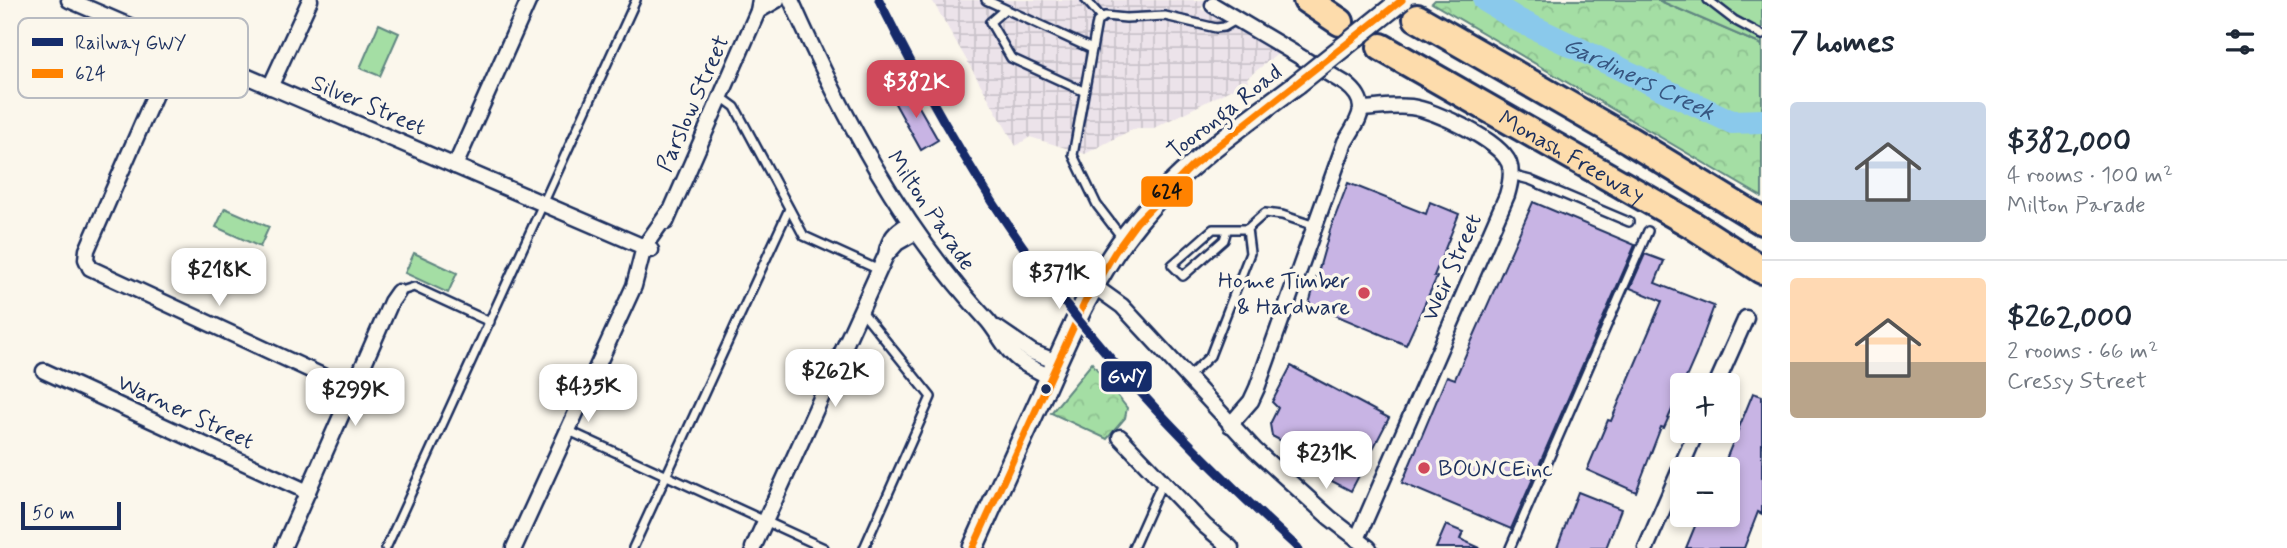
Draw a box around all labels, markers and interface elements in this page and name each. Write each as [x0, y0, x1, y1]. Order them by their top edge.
legend [18, 18, 248, 98]
text: 7 homes [1790, 23, 1895, 62]
icon: filters [2221, 23, 2259, 61]
water label: Gardiners Creek [1558, 30, 1720, 129]
text: Railway GWY [75, 31, 186, 57]
street label: Parslow Street [650, 31, 737, 177]
street label: Tooronga Road [1162, 58, 1290, 168]
pin: $382K [867, 60, 965, 120]
text: 624 [75, 62, 106, 87]
street label: Silver Street [306, 68, 430, 143]
text: $382K [883, 68, 949, 98]
street label: Monash Freeway [1492, 104, 1650, 211]
text: $382,000 [2007, 122, 2131, 161]
icon: home [1846, 130, 1930, 214]
street label: Milton Parade [879, 145, 982, 277]
text: 4 rooms · 100 m² [2007, 161, 2173, 191]
line badge: 624 [1140, 175, 1194, 208]
text: 624 [1152, 180, 1183, 205]
text: Milton Parade [2007, 191, 2146, 221]
street label: Weir Street [1416, 209, 1490, 326]
pin: $218K [170, 248, 268, 308]
pin: $371K [1010, 252, 1108, 311]
text: $218K [187, 256, 251, 286]
text: $371K [1029, 259, 1089, 289]
place label: Home Timber & Hardware [1218, 267, 1350, 323]
marker: Home Timber & Hardware [1356, 285, 1372, 301]
text: $262,000 [2007, 298, 2132, 337]
icon: home [1846, 306, 1930, 390]
text: 2 rooms · 66 m² [2007, 337, 2158, 367]
pin: $262K [786, 350, 884, 409]
text: $262K [801, 357, 869, 387]
line badge: GWY [1100, 360, 1153, 393]
pin: $435K [539, 364, 637, 424]
text: GWY [1108, 365, 1147, 390]
text: Cressy Street [2007, 367, 2147, 397]
street label: Warner Street [112, 368, 258, 458]
pin: $299K [306, 368, 404, 428]
text: $435K [555, 372, 621, 402]
map controls [1670, 373, 1740, 527]
button: + [1670, 373, 1740, 443]
text: $299K [322, 376, 388, 406]
unlabelled marker [1039, 382, 1053, 396]
pin: $231K [1277, 432, 1375, 491]
text: $231K [1296, 439, 1356, 469]
place label: BOUNCEinc [1438, 455, 1553, 485]
button: − [1670, 457, 1740, 527]
marker: BOUNCEinc [1416, 460, 1432, 476]
scale bar [21, 499, 121, 531]
text: 50 m [32, 501, 75, 526]

